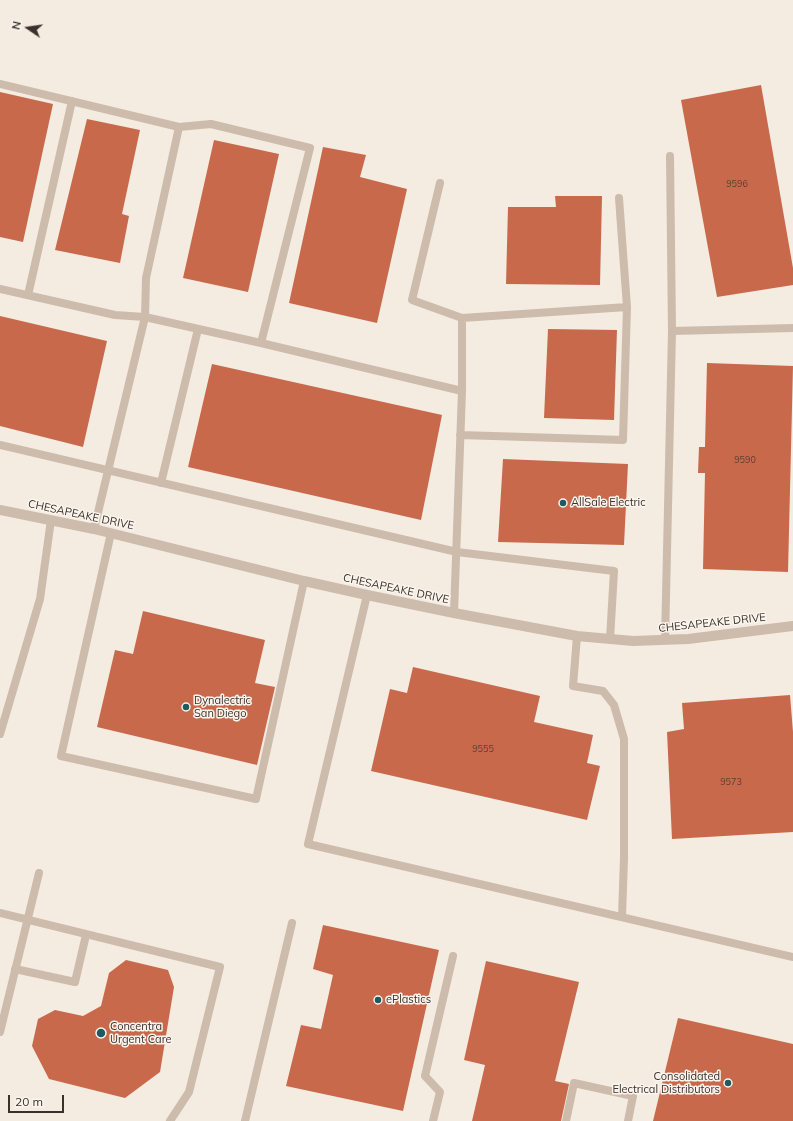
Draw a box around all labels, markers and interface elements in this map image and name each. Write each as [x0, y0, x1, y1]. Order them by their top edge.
north arrow [8, 8, 48, 48]
text: N [9, 20, 24, 31]
house number: 9596 [726, 179, 748, 189]
house number: 9590 [734, 455, 756, 465]
place label: AllSale Electric [571, 496, 646, 510]
street label: CHESAPEAKE DRIVE [27, 497, 135, 533]
marker: AllSale Electric [558, 498, 568, 508]
street label: CHESAPEAKE DRIVE [342, 571, 450, 607]
street label: CHESAPEAKE DRIVE [658, 611, 766, 635]
place label: Dynalectric San Diego [194, 694, 251, 720]
marker: Dynalectric San Diego [181, 702, 191, 712]
house number: 9555 [472, 744, 494, 754]
house number: 9573 [720, 777, 742, 787]
place label: ePlastics [386, 993, 431, 1007]
marker: ePlastics [373, 995, 383, 1005]
place label: Concentra Urgent Care [110, 1020, 172, 1046]
marker: Concentra Urgent Care [95, 1027, 107, 1039]
place label: Consolidated Electrical Distributors [612, 1070, 720, 1096]
marker: Consolidated Electrical Distributors [723, 1078, 733, 1088]
scale bar [10, 1087, 66, 1113]
text: 20 m [15, 1094, 43, 1109]

